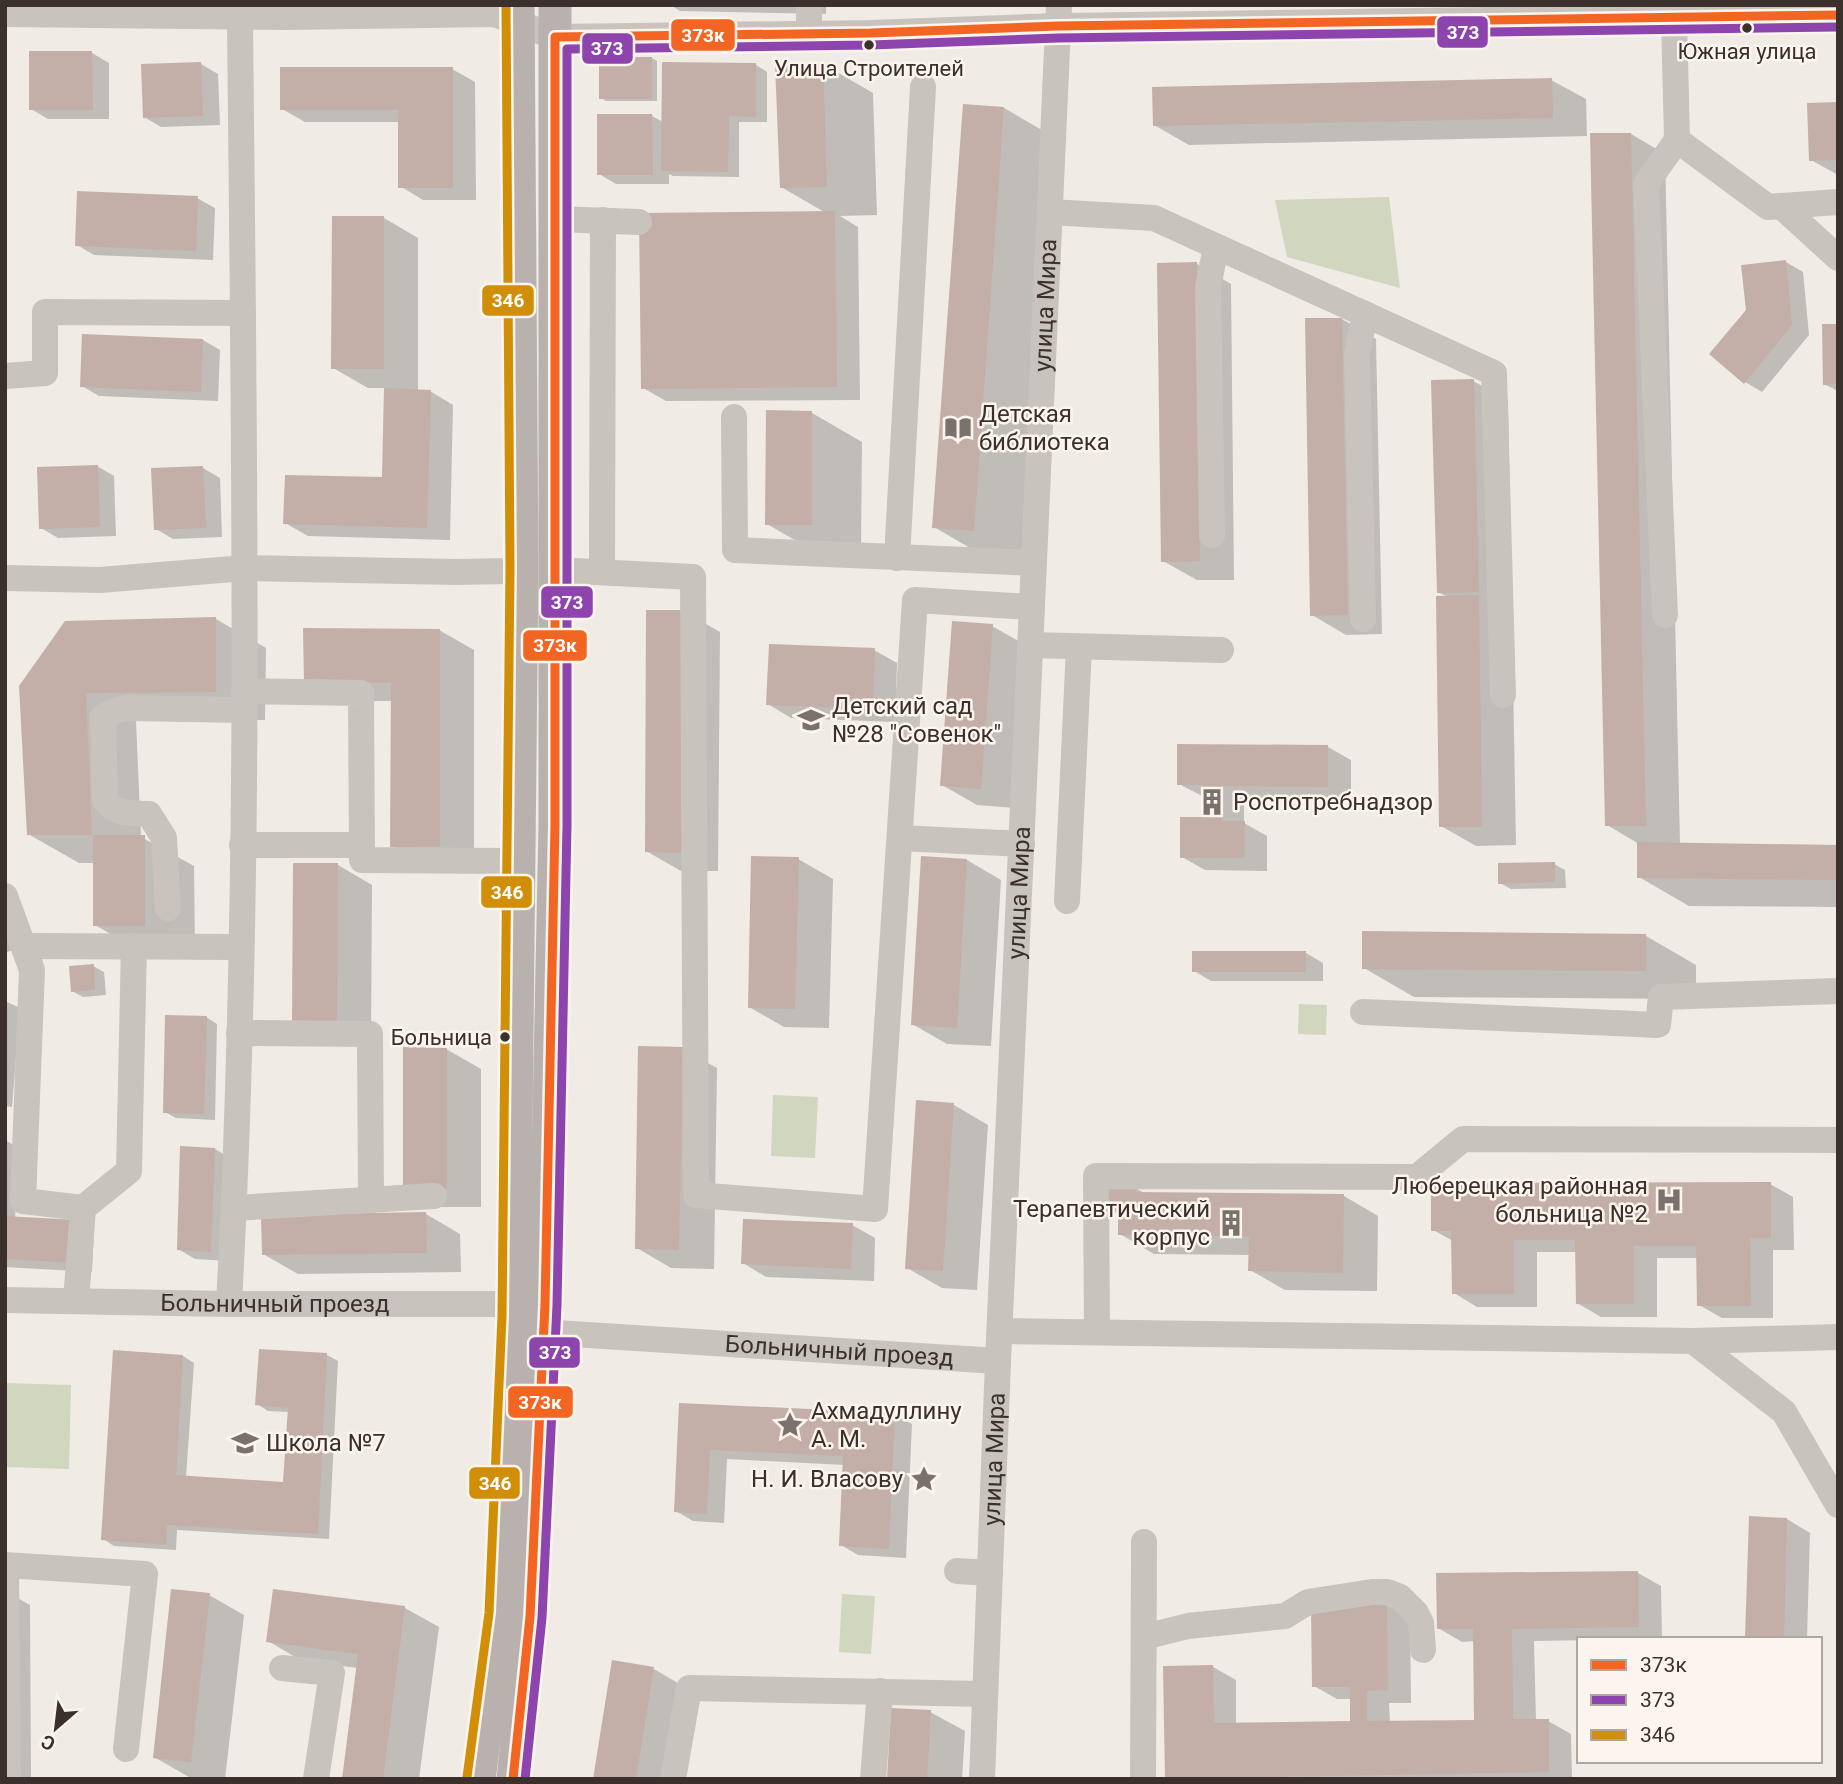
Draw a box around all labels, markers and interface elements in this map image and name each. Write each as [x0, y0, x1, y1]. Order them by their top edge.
line badge: 373 [1436, 15, 1489, 49]
line badge: 373к [670, 18, 736, 52]
text: 373 [1447, 21, 1479, 44]
marker: Южная улица [1740, 21, 1754, 35]
text: 373к [681, 24, 725, 47]
line badge: 373 [581, 32, 634, 65]
text: 373 [591, 37, 623, 60]
marker: Улица Строителей [862, 38, 876, 52]
place label: Южная улица [1677, 39, 1817, 64]
place label: Улица Строителей [774, 56, 964, 81]
street label: улица Мира [1029, 238, 1062, 373]
line badge: 346 [481, 284, 535, 317]
text: 346 [492, 289, 524, 312]
place label: Детская библиотека [979, 400, 1110, 456]
library icon: Детская библиотека [943, 413, 973, 443]
line badge: 373 [540, 585, 594, 619]
text: 373 [551, 591, 583, 614]
line badge: 373к [522, 629, 588, 662]
text: 373к [533, 634, 577, 657]
place label: Детский сад №28 "Совенок" [832, 692, 1001, 748]
school or university icon: Детский сад №28 "Совенок" [796, 705, 826, 735]
building icon: Роспотребнадзор [1197, 787, 1227, 817]
place label: Роспотребнадзор [1233, 788, 1433, 816]
street label: улица Мира [1002, 826, 1036, 960]
line badge: 346 [480, 875, 533, 909]
text: 346 [491, 881, 523, 904]
place label: Больница [391, 1025, 492, 1050]
marker: Больница [498, 1030, 512, 1044]
place label: Люберецкая районная больница №2 [1392, 1172, 1648, 1228]
hospital icon: Люберецкая районная больница №2 [1654, 1185, 1684, 1215]
place label: Терапевтический корпус [1013, 1195, 1210, 1251]
building icon: Терапевтический корпус [1216, 1208, 1246, 1238]
street label: Больничный проезд [160, 1289, 389, 1318]
street label: Больничный проезд [724, 1330, 955, 1372]
line badge: 373 [528, 1336, 581, 1369]
text: 373 [539, 1341, 571, 1364]
line badge: 373к [507, 1385, 574, 1419]
text: 373к [518, 1391, 562, 1414]
street label: улица Мира [978, 1392, 1011, 1526]
place label: Ахмадуллину А. М. [811, 1397, 962, 1453]
place icon: Ахмадуллину А. М. [775, 1410, 805, 1440]
school or university icon: Школа №7 [230, 1428, 260, 1458]
place label: Школа №7 [266, 1429, 386, 1457]
place icon: Н. И. Власову [909, 1464, 939, 1494]
place label: Н. И. Власову [751, 1465, 904, 1493]
line badge: 346 [468, 1466, 521, 1500]
text: 346 [479, 1472, 511, 1495]
legend [1577, 1637, 1822, 1763]
text: 373к [1640, 1653, 1687, 1677]
text: 373 [1640, 1688, 1675, 1712]
north arrow [21, 1693, 91, 1763]
text: 346 [1640, 1723, 1675, 1747]
text: С [37, 1729, 59, 1756]

